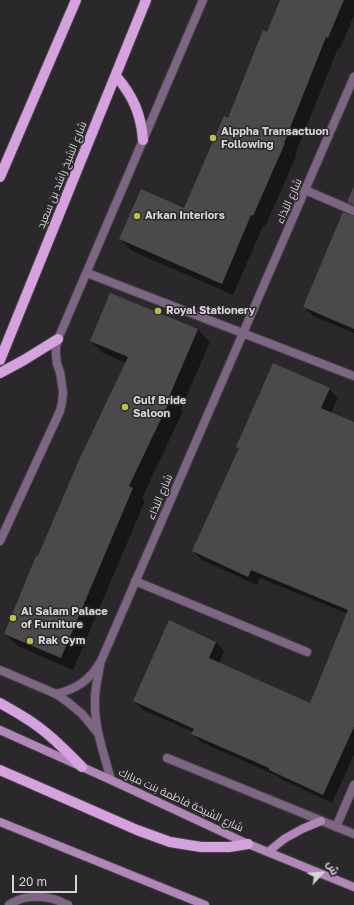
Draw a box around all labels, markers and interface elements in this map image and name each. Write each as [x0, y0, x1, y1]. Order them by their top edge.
street label: شارع الشيخ راشد بن سعيد [34, 119, 90, 231]
place label: Alppha Transactuon Following [221, 125, 329, 151]
marker: Alppha Transactuon Following [208, 133, 218, 143]
street label: شارع النِدَاء [273, 176, 305, 226]
place label: Arkan Interiors [145, 209, 225, 223]
marker: Arkan Interiors [132, 211, 142, 221]
place label: Royal Stationery [166, 304, 255, 318]
marker: Royal Stationery [153, 306, 163, 316]
place label: Gulf Bride Saloon [133, 394, 186, 420]
marker: Gulf Bride Saloon [120, 402, 130, 412]
street label: شارع النِدَاء [145, 472, 175, 522]
place label: Al Salam Palace of Furniture [21, 605, 108, 631]
marker: Al Salam Palace of Furniture [8, 613, 18, 623]
place label: Rak Gym [38, 634, 85, 648]
marker: Rak Gym [25, 636, 35, 646]
street label: شارع الشيخة فاطمة بنت مبارك [117, 765, 245, 835]
north arrow [302, 853, 342, 893]
text: ش [324, 858, 342, 877]
scale bar [14, 867, 79, 893]
text: 20 m [19, 874, 47, 889]

